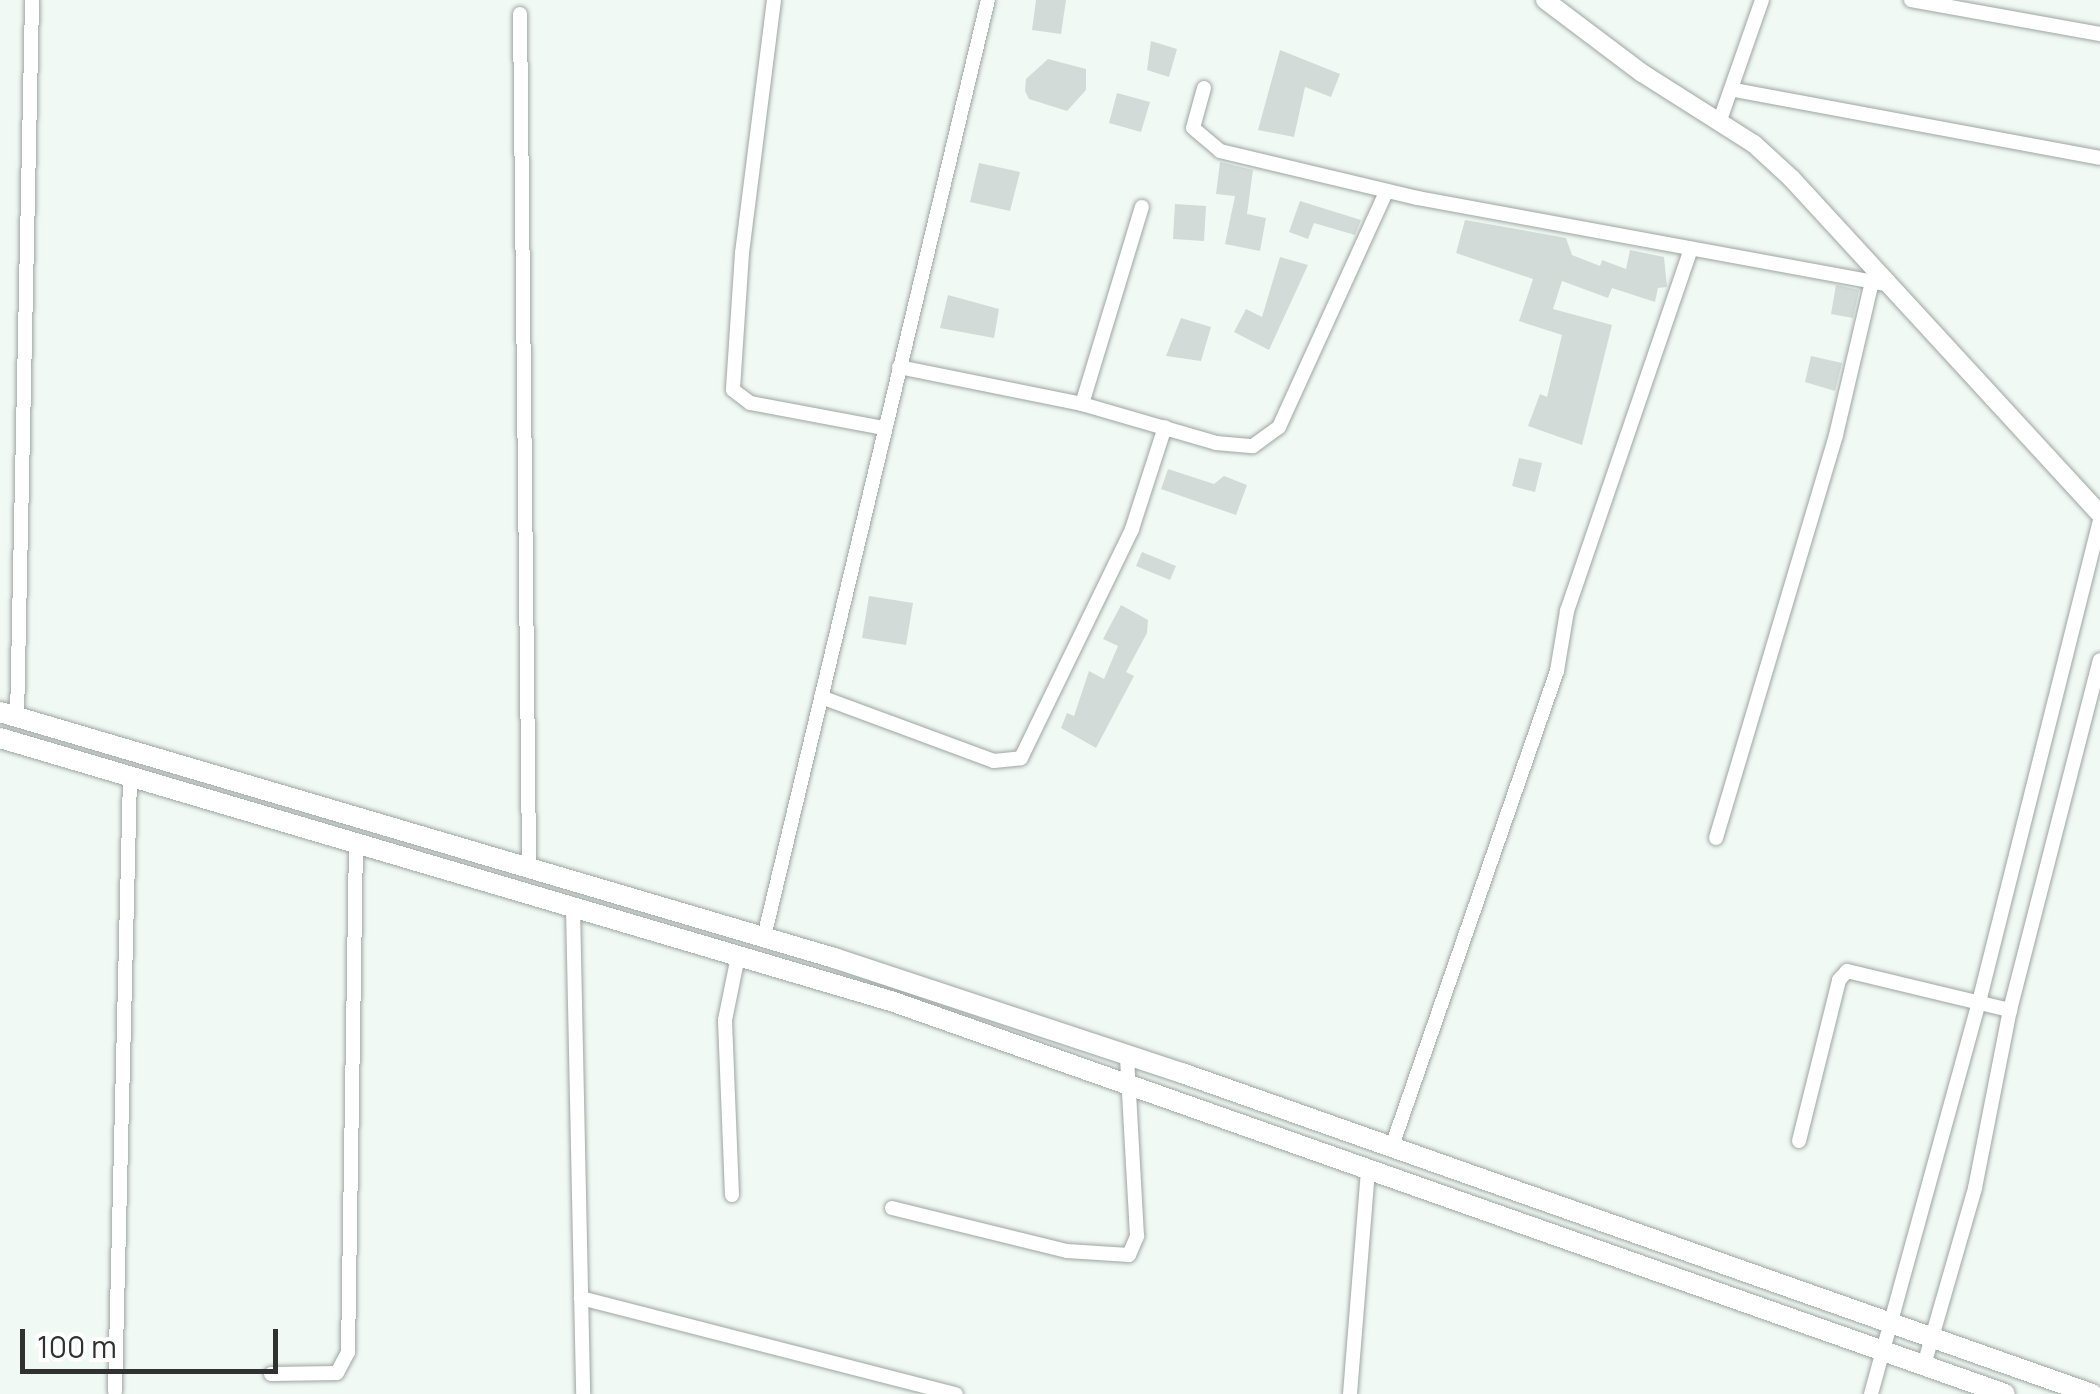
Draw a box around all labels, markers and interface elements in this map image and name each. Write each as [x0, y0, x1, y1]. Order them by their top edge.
scale bar [25, 1309, 282, 1371]
text: 100 m [37, 1326, 117, 1367]

